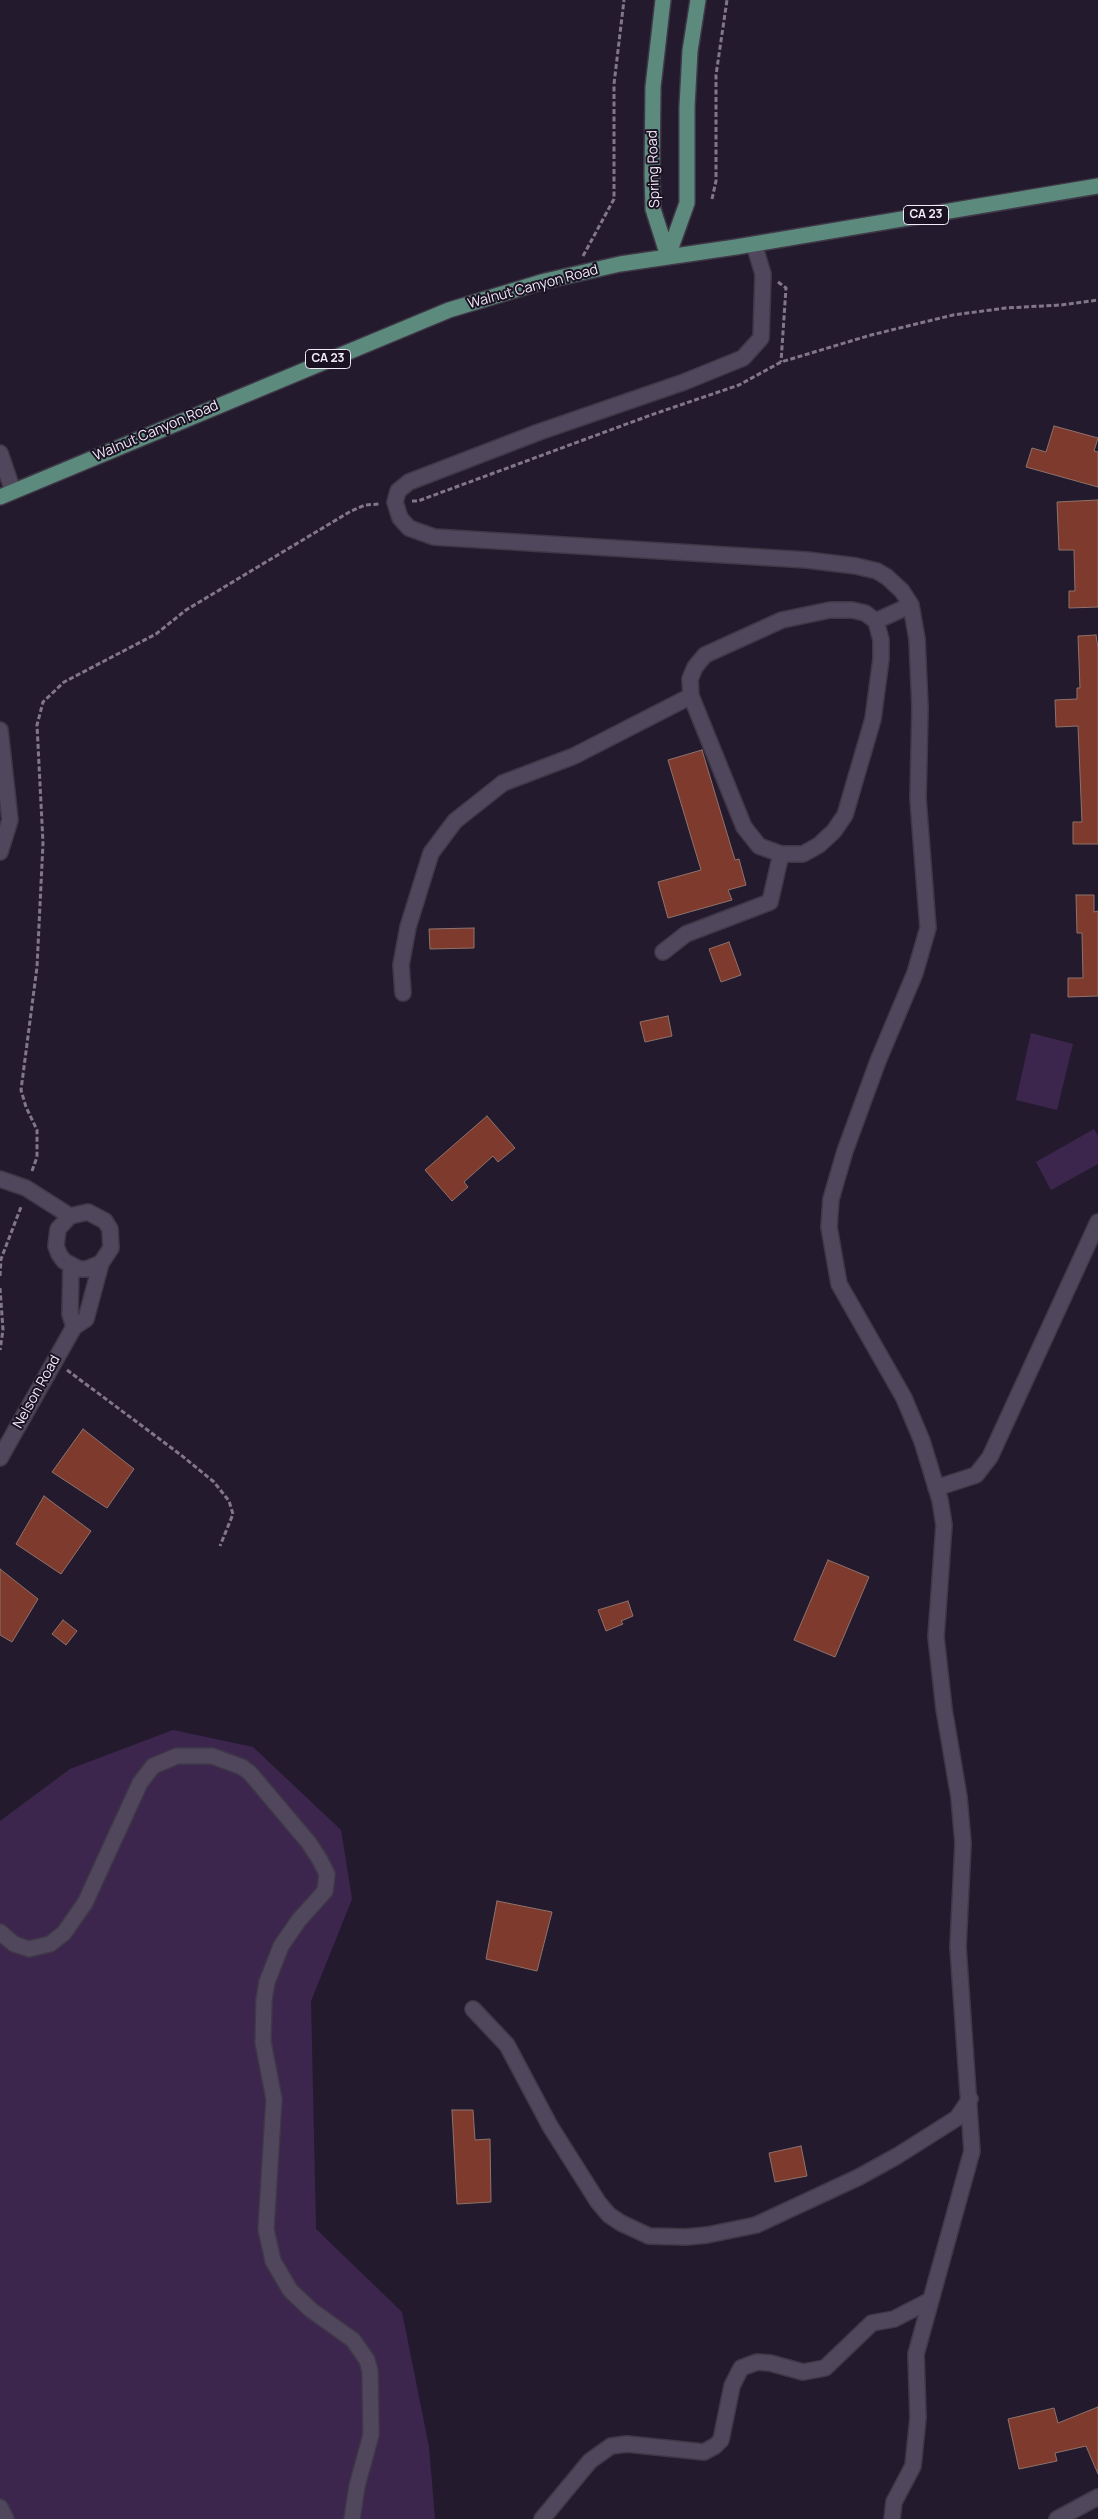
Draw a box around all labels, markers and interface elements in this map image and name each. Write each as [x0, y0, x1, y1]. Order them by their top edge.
street label: Spring Road [644, 130, 664, 208]
road number: CA 23 [904, 206, 948, 224]
street label: Walnut Canyon Road [466, 262, 600, 312]
road number: CA 23 [306, 349, 350, 368]
street label: Walnut Canyon Road [91, 397, 221, 465]
street label: Nelson Road [10, 1353, 64, 1431]

